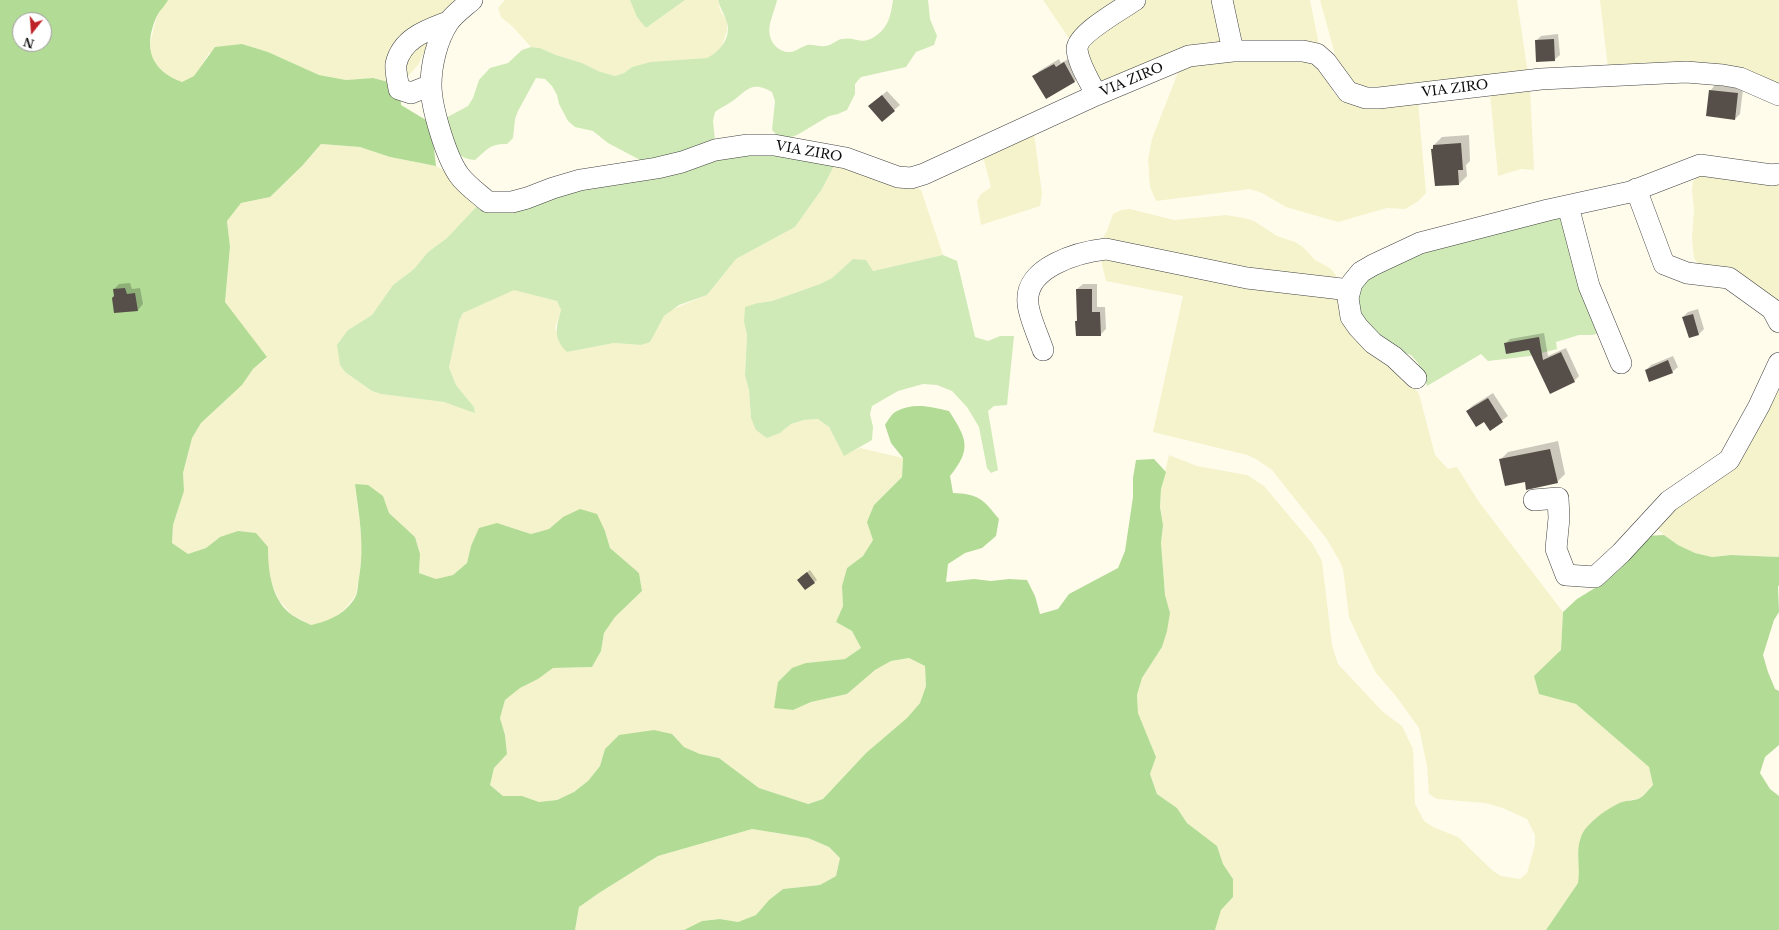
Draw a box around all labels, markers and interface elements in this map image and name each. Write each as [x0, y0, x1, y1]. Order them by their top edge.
north arrow [12, 12, 52, 52]
text: N [22, 34, 36, 51]
street label: VIA ZIRO [1098, 60, 1166, 100]
street label: VIA ZIRO [1421, 77, 1489, 101]
street label: VIA ZIRO [775, 138, 843, 166]

